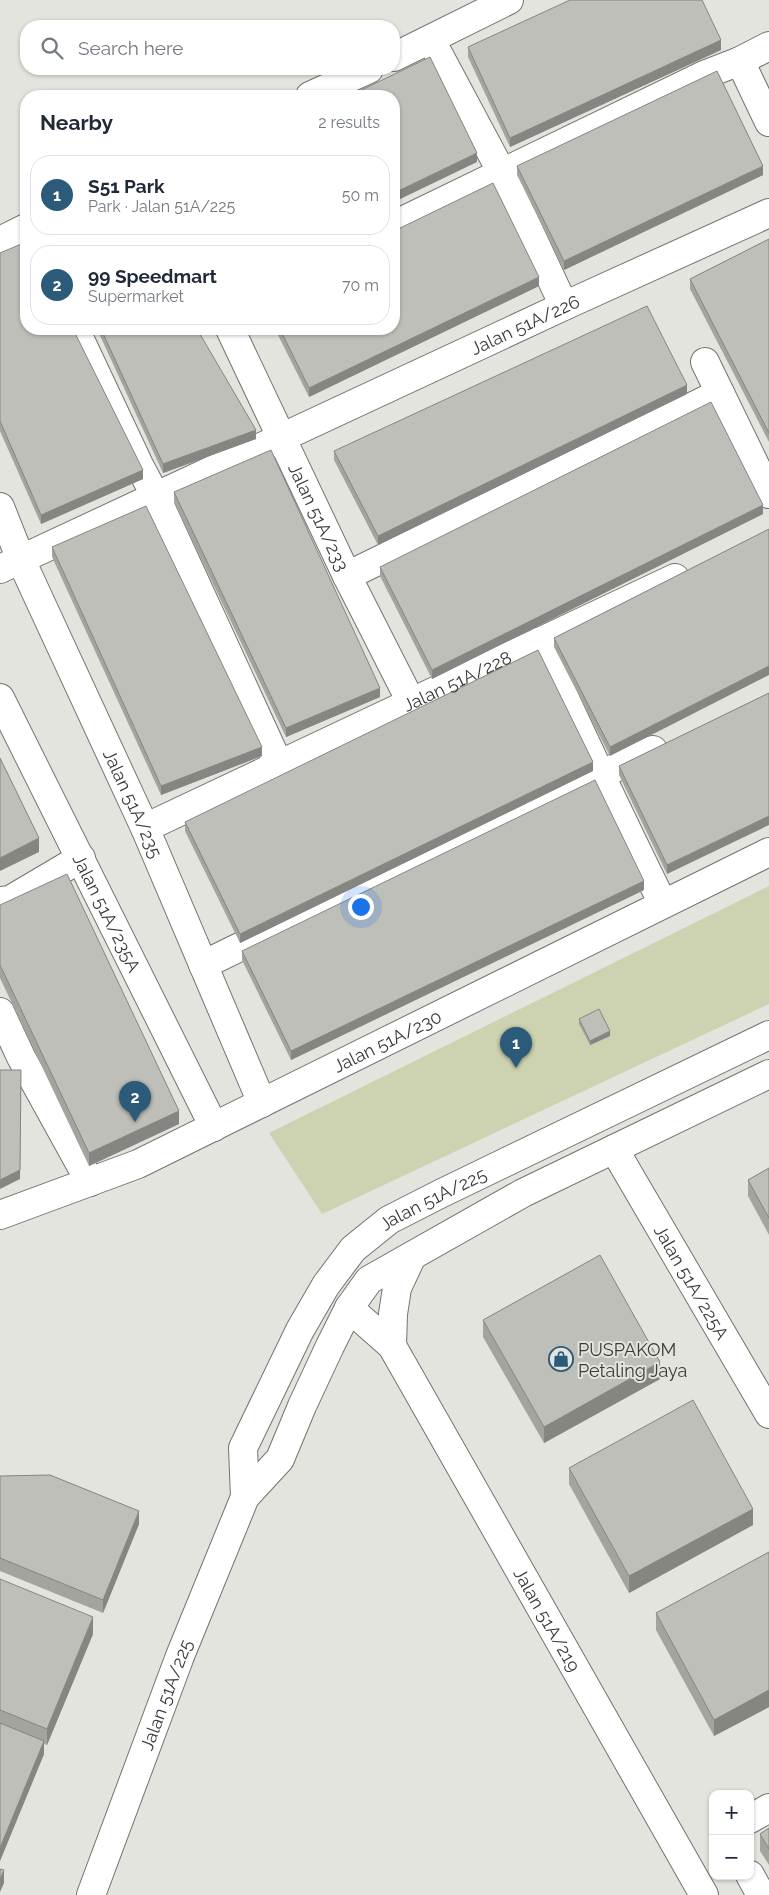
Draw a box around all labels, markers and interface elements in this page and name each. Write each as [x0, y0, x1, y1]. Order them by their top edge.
search box [20, 20, 400, 75]
icon: search [38, 34, 66, 62]
text: Search here [78, 37, 184, 59]
text: Nearby [40, 110, 113, 135]
text: 2 results [318, 113, 380, 132]
text: S51 Park [88, 175, 165, 197]
text: 1 [53, 186, 61, 205]
text: 50 m [342, 186, 379, 205]
text: Park · Jalan 51A/225 [88, 197, 235, 216]
text: 99 Speedmart [88, 265, 217, 287]
text: 2 [52, 276, 62, 295]
text: 70 m [342, 276, 379, 295]
text: Supermarket [88, 287, 184, 306]
street label: Jalan 51A/226 [467, 290, 583, 359]
street label: Jalan 51A/233 [285, 460, 354, 574]
street label: Jalan 51A/228 [399, 646, 515, 715]
street label: Jalan 51A/235 [99, 746, 167, 861]
street label: Jalan 51A/235A [69, 850, 145, 975]
your location [348, 894, 374, 920]
street label: Jalan 51A/230 [329, 1005, 445, 1076]
pin: 1 [500, 1027, 532, 1068]
pin: 2 [119, 1081, 151, 1122]
street label: Jalan 51A/225 [375, 1163, 490, 1234]
street label: Jalan 51A/225A [650, 1221, 733, 1343]
place label: PUSPAKOM Petaling Jaya [578, 1339, 687, 1381]
shop icon: PUSPAKOM Petaling Jaya [548, 1346, 574, 1372]
street label: Jalan 51A/219 [510, 1564, 585, 1675]
street label: Jalan 51A/225 [135, 1636, 196, 1753]
map controls [709, 1790, 754, 1880]
button: + [709, 1790, 754, 1835]
button: − [709, 1835, 754, 1880]

